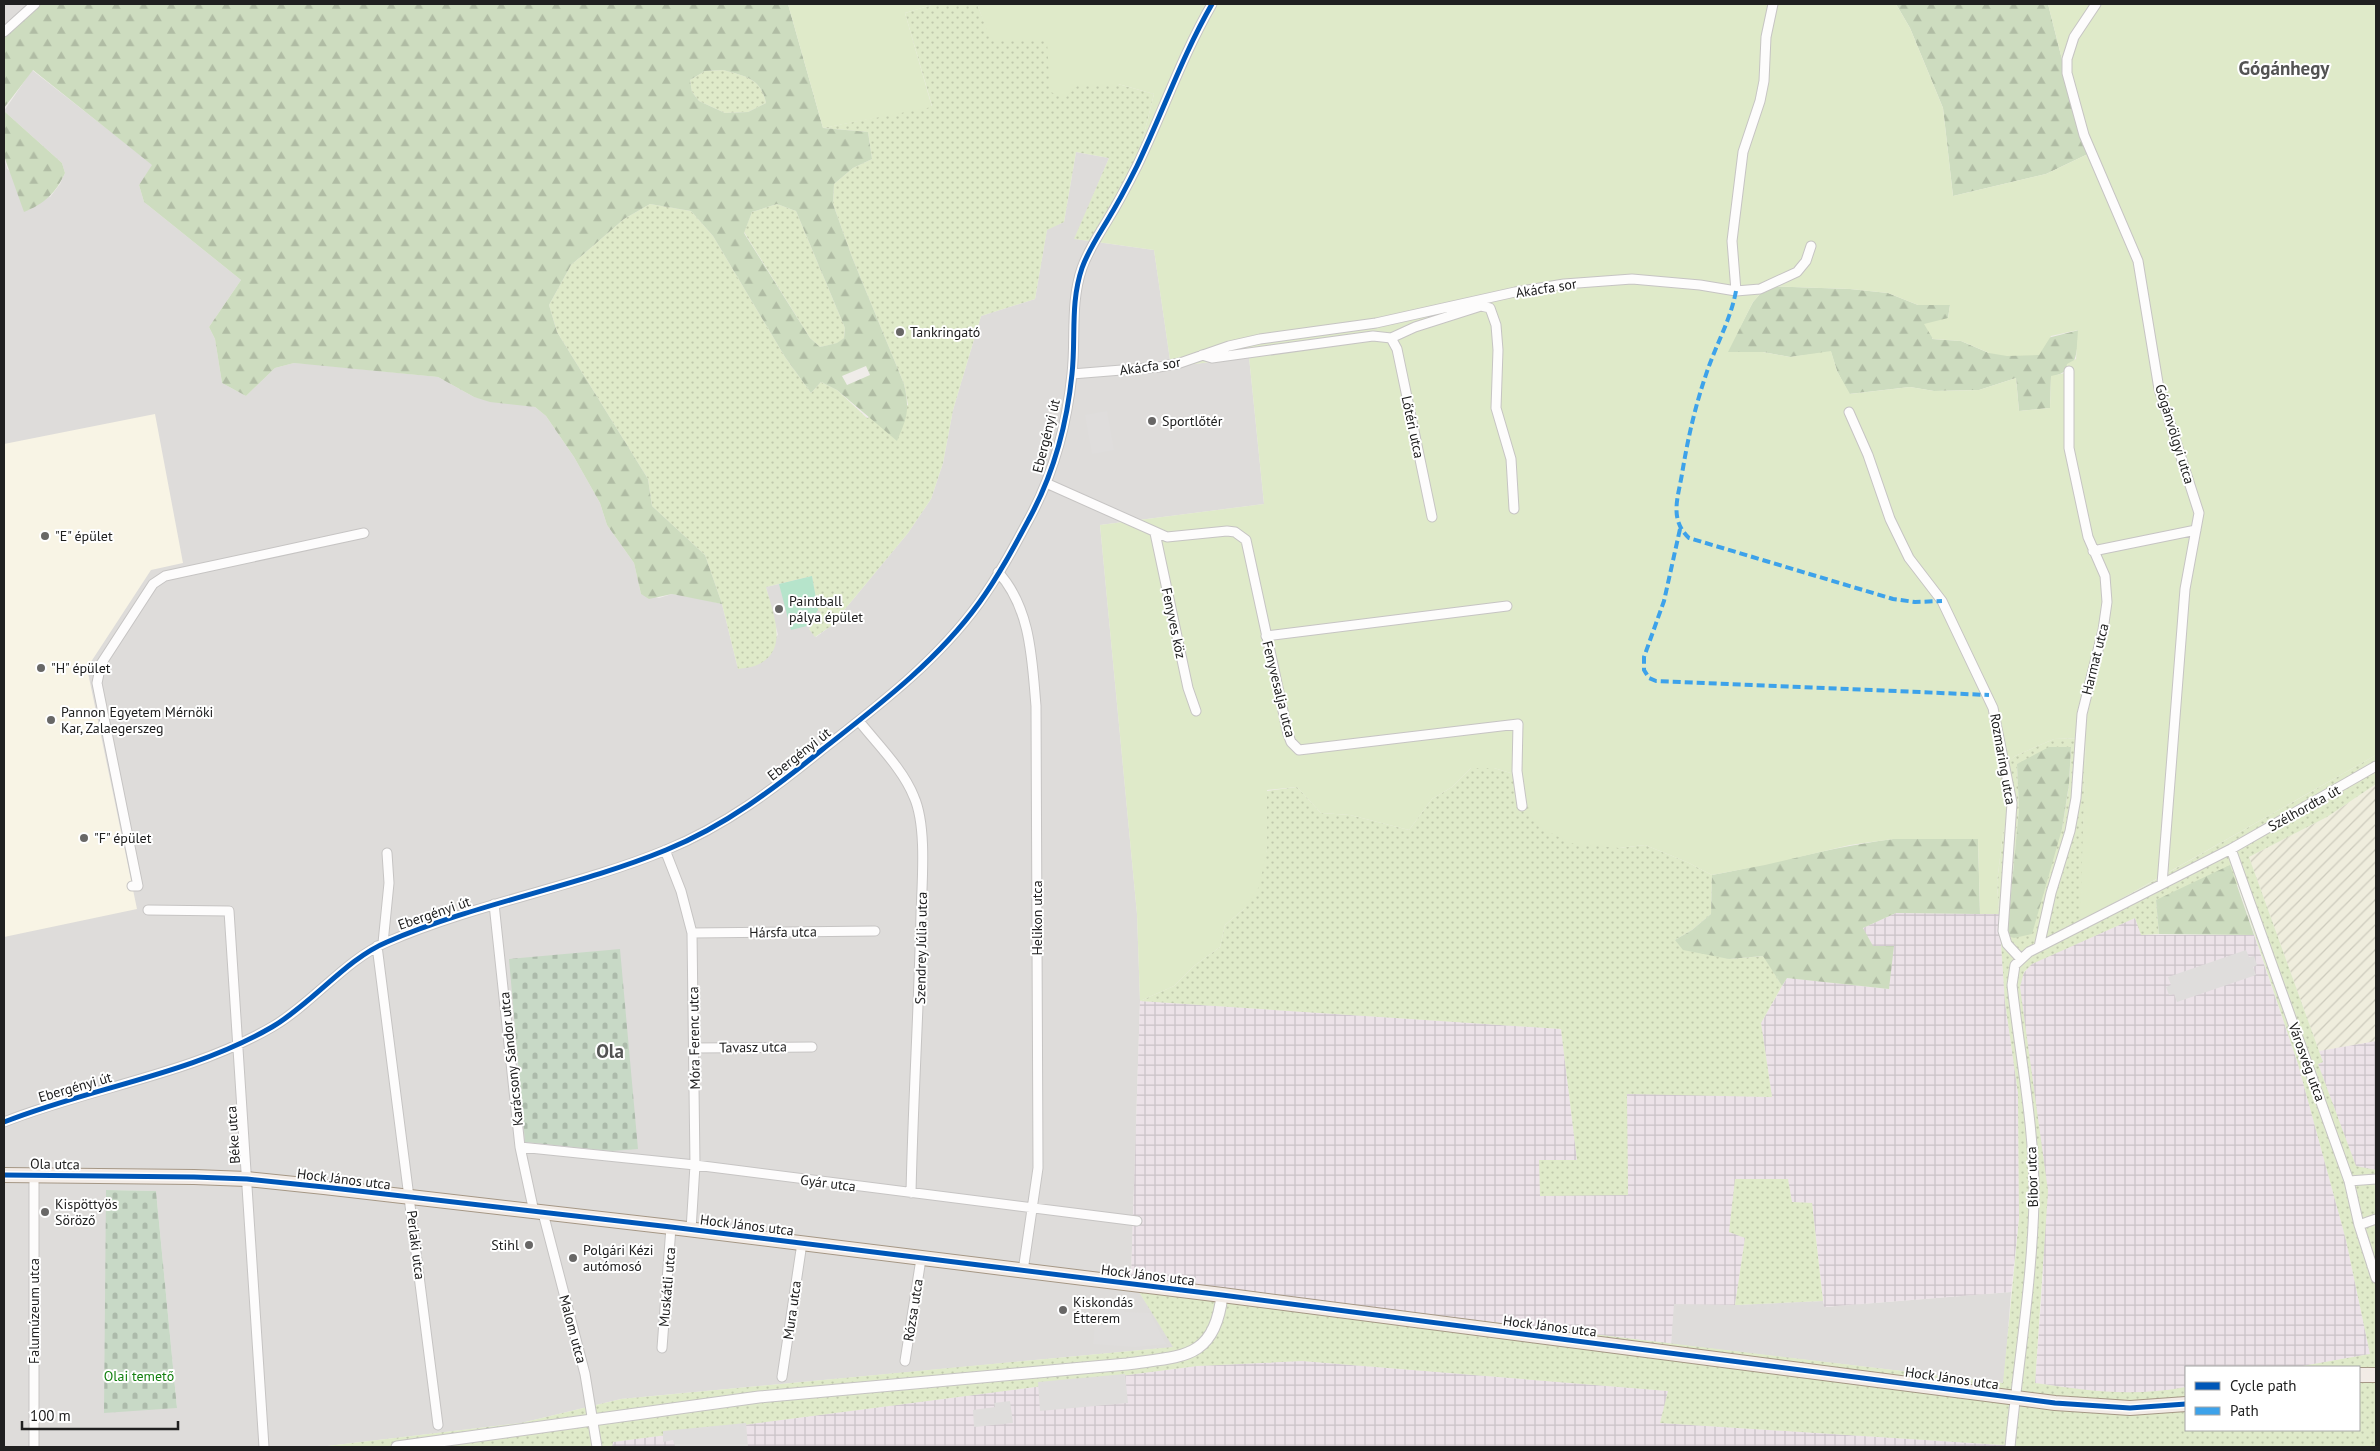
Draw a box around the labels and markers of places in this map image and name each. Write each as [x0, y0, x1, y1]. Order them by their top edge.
place label: Tankringató [910, 323, 980, 341]
marker: Tankringató [894, 326, 906, 338]
place label: Sportlőtér [1162, 412, 1223, 430]
marker: Sportlőtér [1146, 415, 1158, 427]
place label: "E" épület [55, 527, 113, 545]
marker: "E" épület [39, 530, 51, 542]
place label: Paintball pálya épület [789, 592, 863, 626]
marker: Paintball pálya épület [773, 603, 785, 615]
place label: "H" épület [51, 659, 111, 677]
marker: "H" épület [35, 662, 47, 674]
place label: Pannon Egyetem Mérnöki Kar, Zalaegerszeg [61, 703, 213, 737]
marker: Pannon Egyetem Mérnöki Kar, Zalaegerszeg [45, 714, 57, 726]
place label: "F" épület [94, 829, 152, 847]
marker: "F" épület [78, 832, 90, 844]
place label: Kispöttyös Söröző [55, 1195, 118, 1229]
marker: Kispöttyös Söröző [39, 1206, 51, 1218]
place label: Stihl [491, 1236, 519, 1254]
marker: Stihl [523, 1239, 535, 1251]
place label: Polgári Kézi autómosó [583, 1241, 653, 1275]
marker: Polgári Kézi autómosó [567, 1252, 579, 1264]
place label: Kiskondás Étterem [1073, 1293, 1133, 1327]
marker: Kiskondás Étterem [1057, 1304, 1069, 1316]

